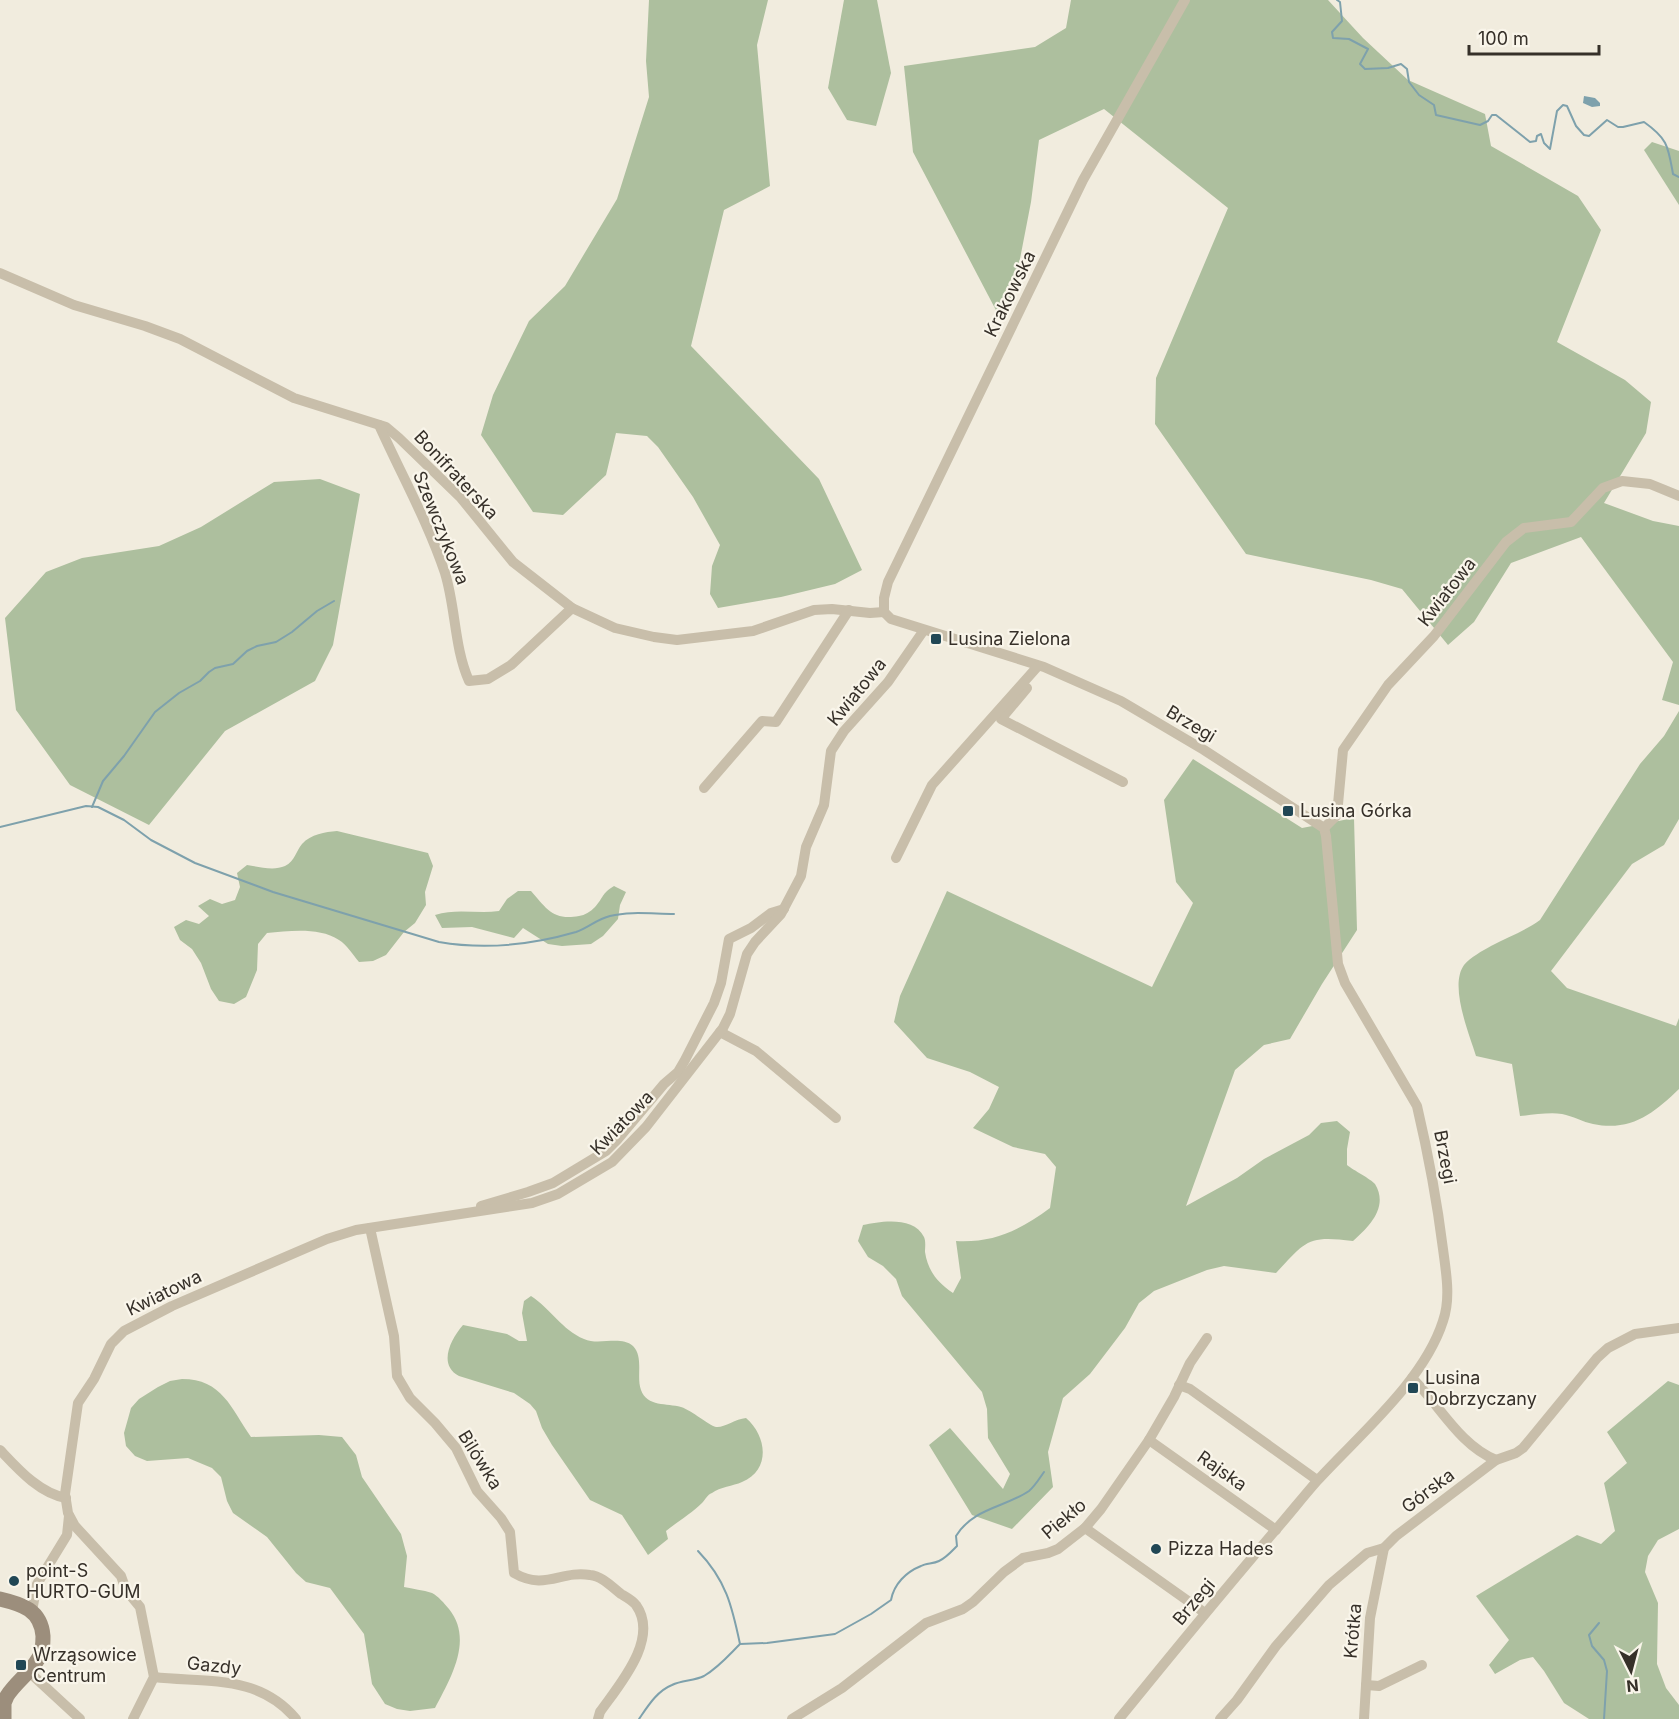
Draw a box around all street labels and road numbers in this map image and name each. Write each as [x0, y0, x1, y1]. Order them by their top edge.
street label: Krakowska [980, 247, 1039, 340]
street label: Bonifraterska [410, 426, 503, 523]
street label: Szewczykowa [409, 468, 474, 588]
street label: Kwiatowa [1413, 553, 1480, 630]
street label: Kwiatowa [823, 654, 890, 730]
street label: Brzegi [1163, 701, 1220, 747]
street label: Kwiatowa [586, 1086, 657, 1159]
street label: Brzegi [1430, 1128, 1461, 1185]
street label: Kwiatowa [123, 1265, 205, 1320]
street label: Bilówka [454, 1426, 507, 1493]
street label: Rajska [1194, 1446, 1251, 1495]
street label: Górska [1397, 1464, 1458, 1517]
street label: Piekło [1037, 1494, 1090, 1543]
street label: Brzegi [1168, 1574, 1219, 1629]
street label: Krótka [1340, 1603, 1365, 1659]
street label: Gazdy [186, 1652, 242, 1679]

